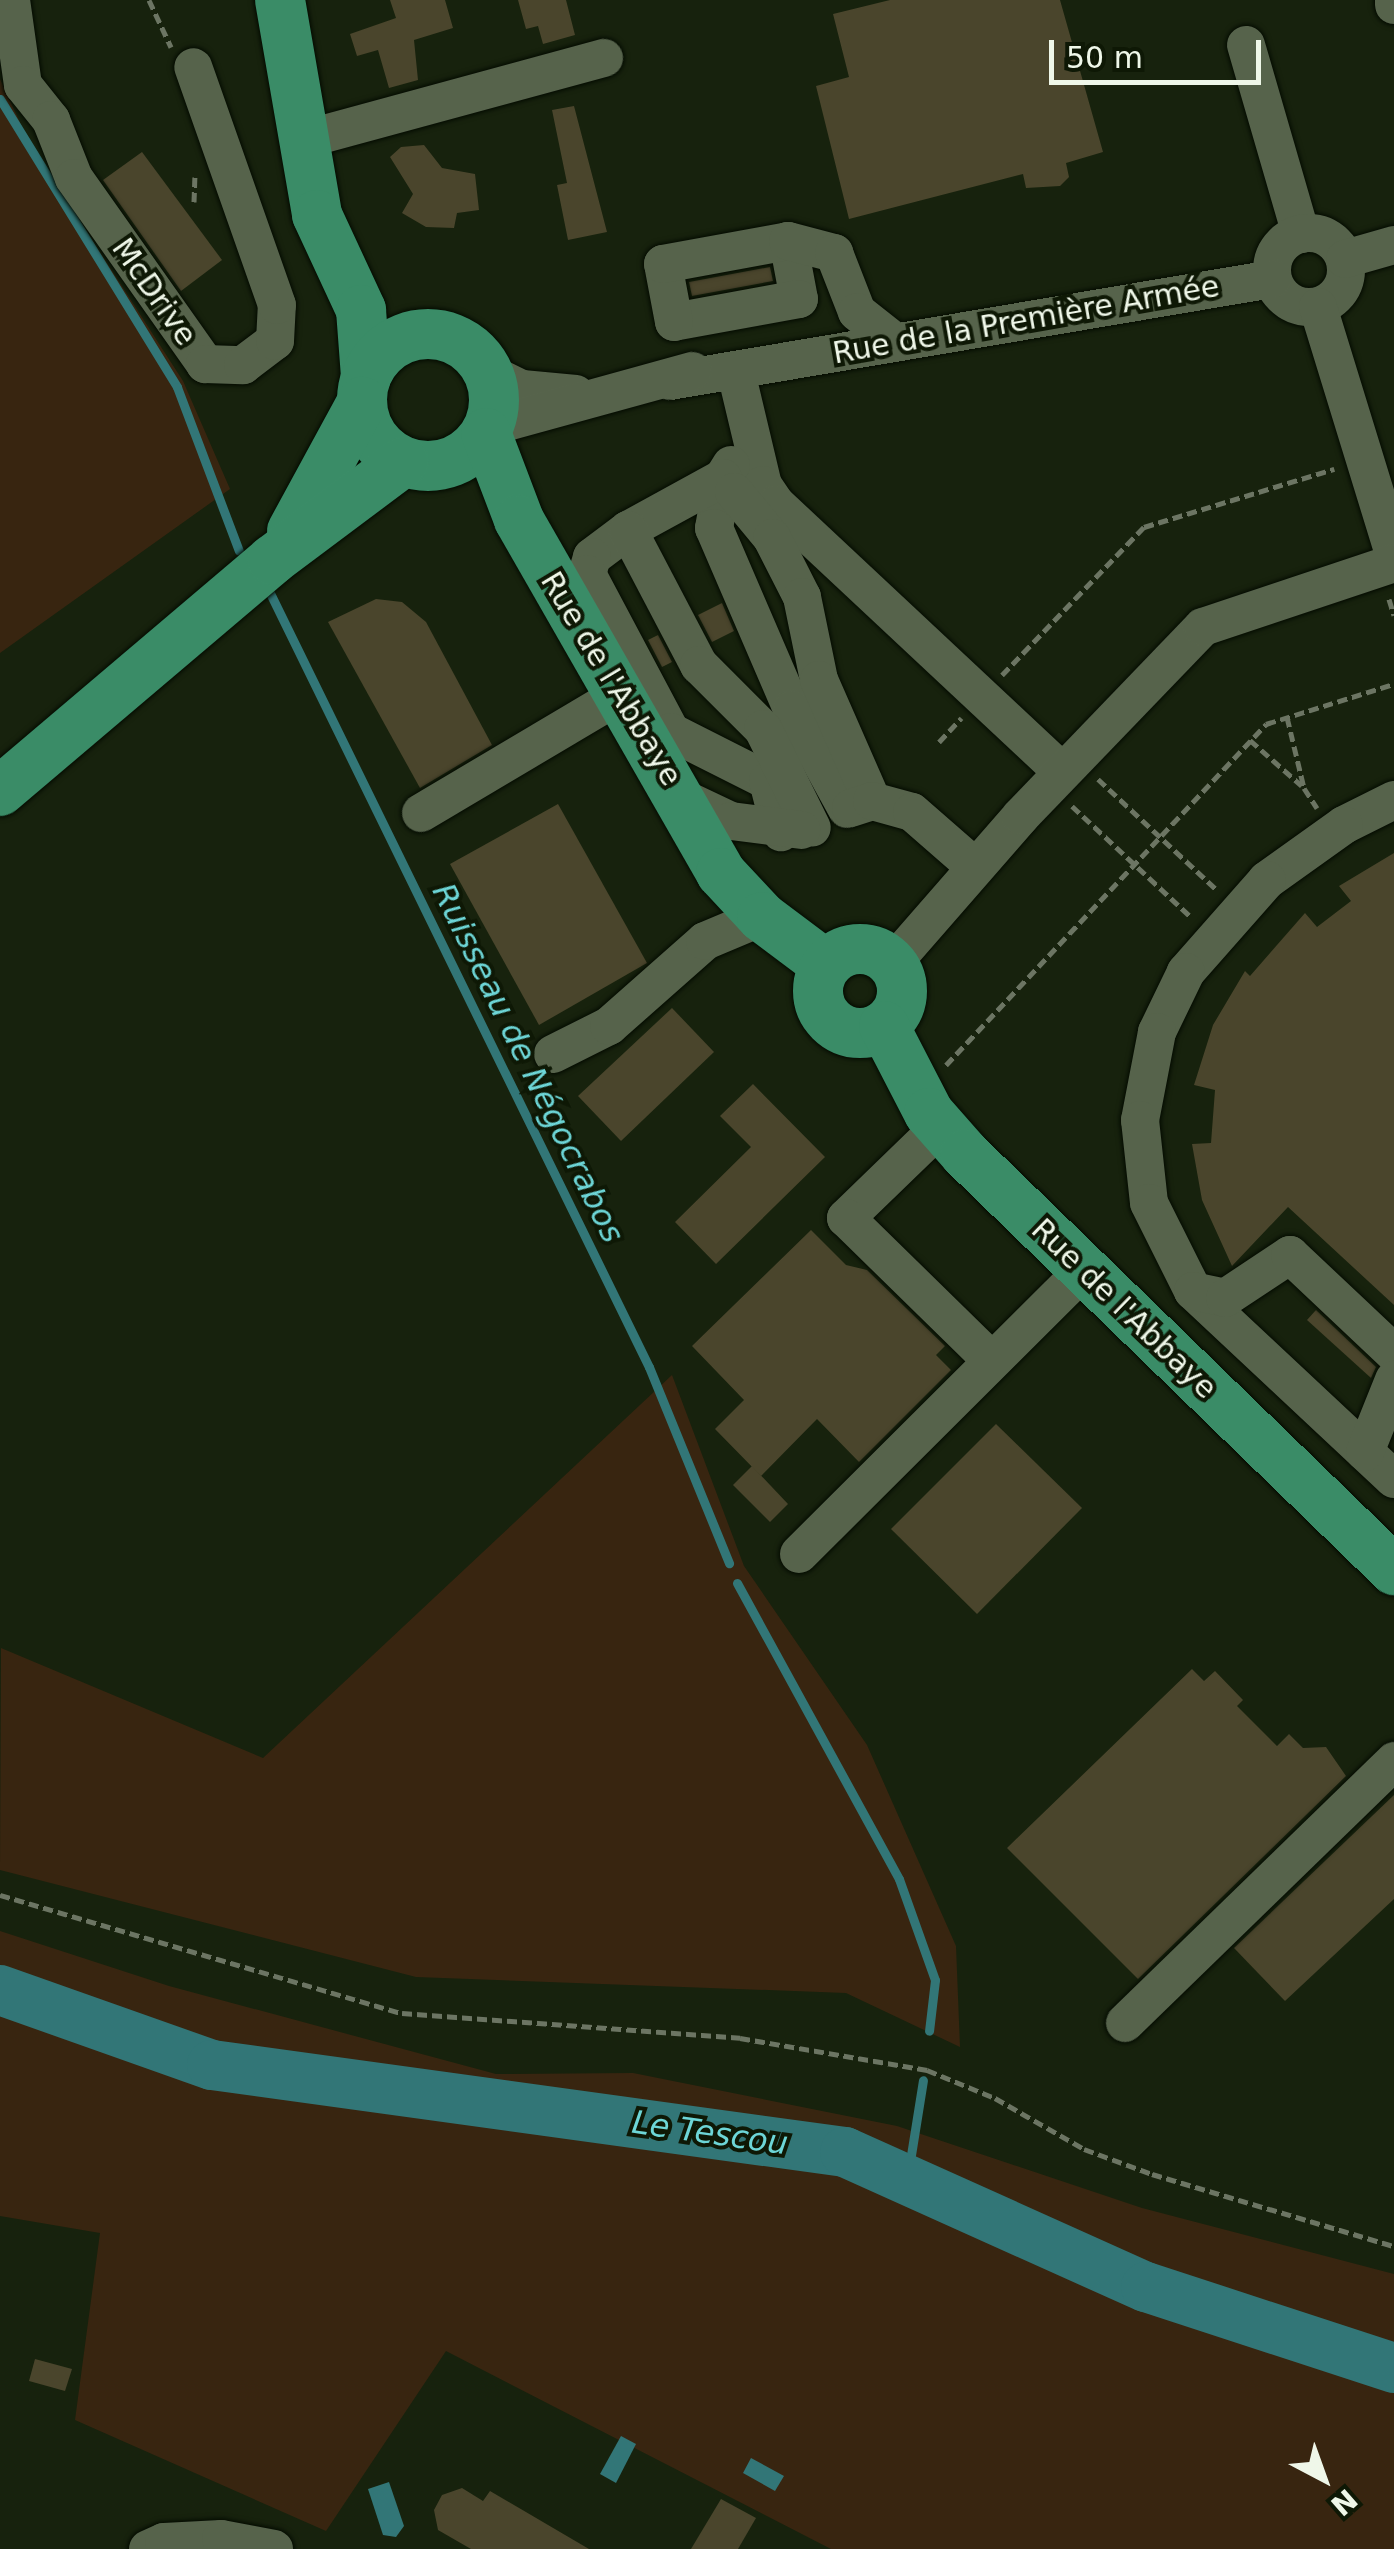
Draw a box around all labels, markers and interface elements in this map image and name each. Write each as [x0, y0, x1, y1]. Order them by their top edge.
scale bar [1054, 20, 1266, 82]
text: 50 m [1066, 40, 1143, 75]
street label: McDrive [104, 232, 204, 352]
street label: Rue de la Première Armée [830, 268, 1222, 372]
street label: Rue de l'Abbaye [533, 565, 689, 793]
water label: Ruisseau de Négocrabos [424, 877, 632, 1249]
street label: Rue de l'Abbaye [1024, 1212, 1224, 1406]
water label: Le Tescou [630, 2103, 790, 2163]
north arrow [1274, 2429, 1374, 2529]
text: N [1324, 2482, 1364, 2522]

